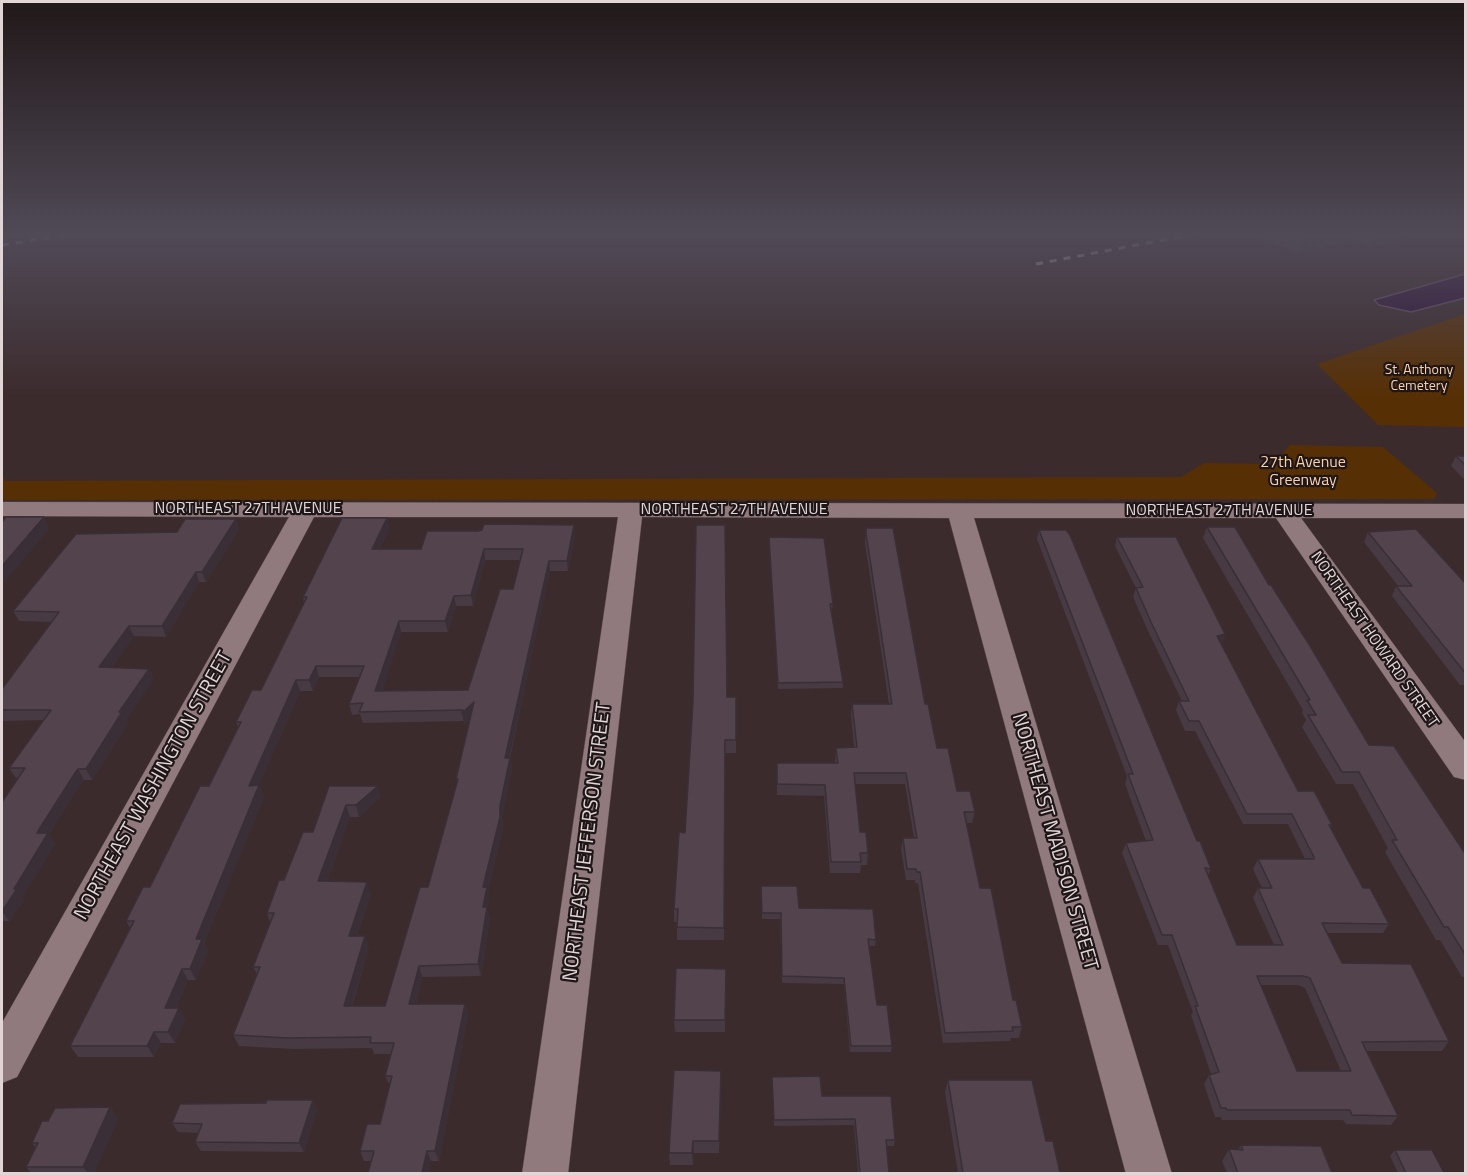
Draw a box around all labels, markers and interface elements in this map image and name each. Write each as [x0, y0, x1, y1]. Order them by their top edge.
park label: St. Anthony Cemetery [1385, 363, 1453, 396]
park label: 27th Avenue Greenway [1260, 453, 1346, 491]
street label: NORTHEAST 27TH AVENUE [154, 499, 342, 519]
street label: NORTHEAST 27TH AVENUE [640, 500, 828, 520]
street label: NORTHEAST 27TH AVENUE [1125, 501, 1313, 521]
street label: NORTHEAST HOWARD STREET [1306, 548, 1442, 732]
street label: NORTHEAST WASHINGTON STREET [70, 648, 238, 924]
street label: NORTHEAST JEFFERSON STREET [559, 701, 617, 983]
street label: NORTHEAST MADISON STREET [1006, 711, 1102, 973]

